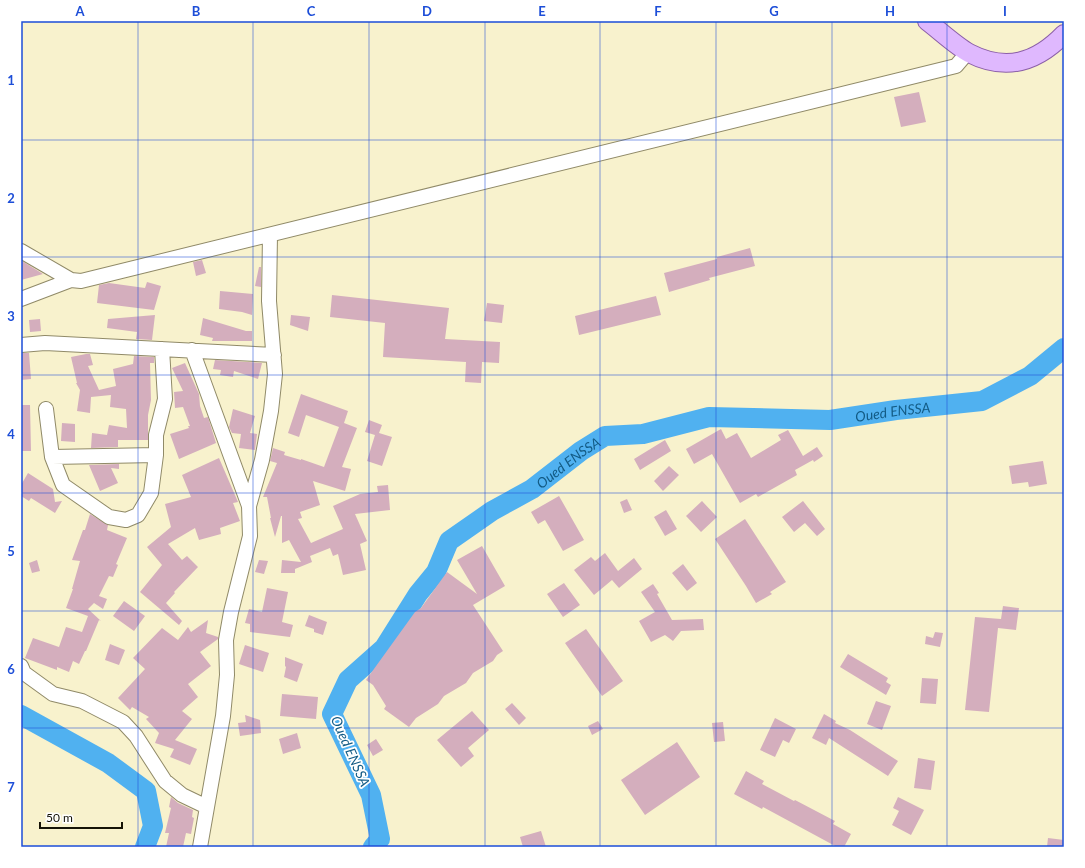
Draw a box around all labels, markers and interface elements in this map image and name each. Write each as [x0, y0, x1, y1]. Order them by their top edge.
text: A [74, 3, 85, 19]
text: B [192, 3, 201, 19]
text: C [307, 3, 316, 19]
text: D [422, 3, 432, 19]
text: E [538, 3, 546, 19]
text: F [654, 3, 662, 19]
text: G [769, 3, 779, 19]
text: H [885, 3, 895, 19]
text: I [1003, 3, 1007, 19]
text: 1 [7, 72, 15, 88]
text: 2 [7, 190, 15, 206]
text: 3 [7, 308, 15, 324]
water label: Oued ENSSA [854, 398, 931, 425]
text: 4 [7, 426, 15, 442]
water label: Oued ENSSA [532, 433, 603, 491]
text: 5 [7, 543, 15, 559]
text: 6 [7, 661, 15, 677]
water label: Oued ENSSA [328, 713, 374, 789]
text: 7 [7, 779, 15, 795]
scale bar [40, 804, 122, 830]
text: 50 m [46, 810, 73, 825]

